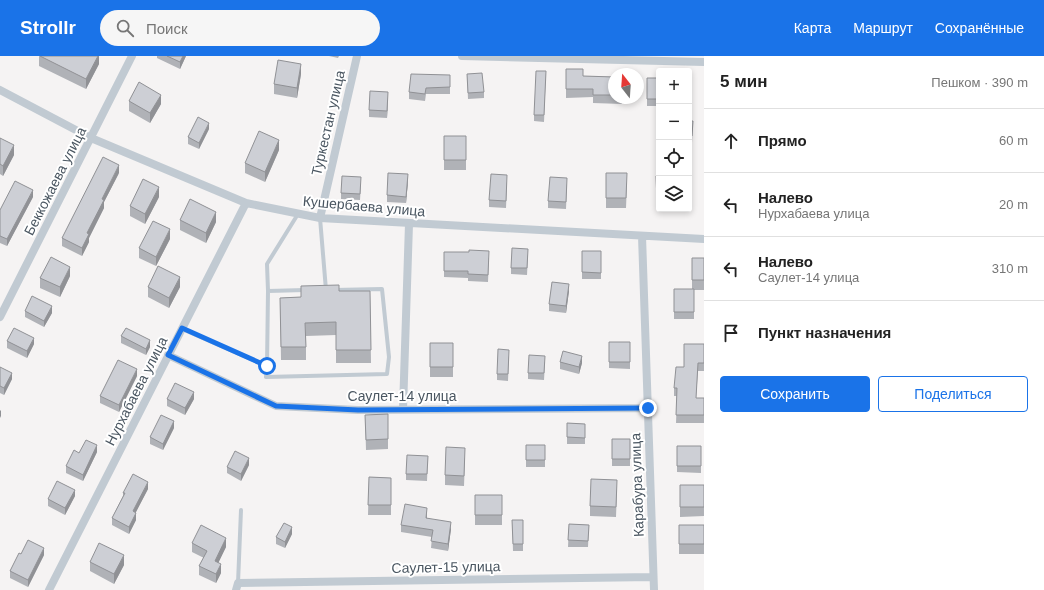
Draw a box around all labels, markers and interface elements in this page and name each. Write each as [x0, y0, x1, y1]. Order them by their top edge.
search box [100, 10, 380, 46]
text: Strollr [20, 17, 76, 38]
icon: search [114, 17, 136, 39]
text: Поиск [146, 20, 188, 37]
text: Карта [794, 20, 831, 36]
text: Маршрут [853, 20, 913, 36]
text: Сохранённые [935, 20, 1024, 36]
north arrow [608, 68, 644, 104]
map controls [656, 68, 692, 212]
button: + [656, 68, 692, 104]
street label: Туркестан улица [308, 69, 348, 177]
text: 5 мин [720, 72, 767, 91]
text: Пешком · 390 m [931, 75, 1028, 90]
button: − [656, 104, 692, 140]
street label: Беккожаева улица [21, 124, 89, 238]
icon: ahead [720, 130, 742, 152]
text: Прямо [758, 132, 807, 149]
text: 60 m [999, 133, 1028, 148]
button: locate [656, 140, 692, 176]
button: layers [656, 176, 692, 212]
text: Налево [758, 189, 813, 206]
street label: Кушербаева улица [302, 193, 426, 219]
icon: left [720, 194, 742, 216]
text: 20 m [999, 197, 1028, 212]
text: Нурхабаева улица [758, 206, 869, 221]
text: Налево [758, 253, 813, 270]
icon: left [720, 258, 742, 280]
text: 310 m [992, 261, 1028, 276]
text: Саулет-14 улица [758, 270, 859, 285]
icon: arrive [720, 322, 742, 344]
text: Пункт назначения [758, 324, 891, 341]
street label: Нурхабаева улица [102, 334, 170, 448]
route start [258, 357, 276, 375]
button: Сохранить [720, 376, 870, 412]
button: Поделиться [878, 376, 1028, 412]
street label: Саулет-14 улица [347, 388, 457, 404]
route end [639, 399, 657, 417]
street label: Карабура улица [627, 433, 647, 537]
street label: Саулет-15 улица [391, 558, 501, 576]

